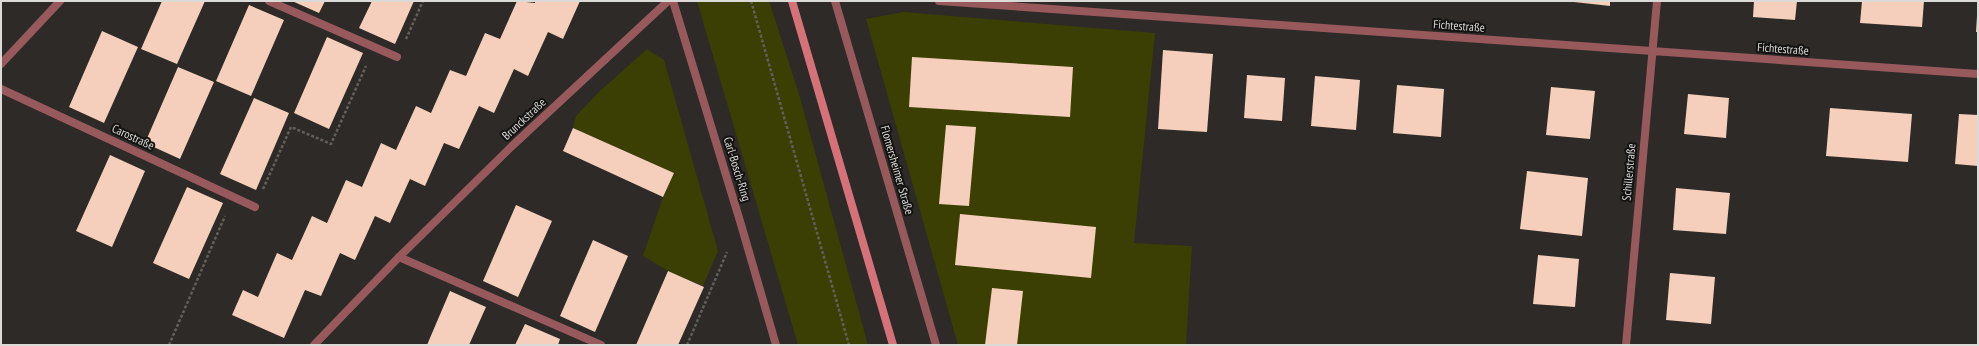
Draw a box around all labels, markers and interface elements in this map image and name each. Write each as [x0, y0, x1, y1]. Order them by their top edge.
street label: Fichtestraße [1433, 16, 1485, 35]
street label: Fichtestraße [1757, 39, 1809, 58]
street label: Brunckstraße [499, 95, 549, 143]
street label: Carostraße [110, 120, 157, 153]
street label: Flomersheimer Straße [878, 124, 917, 216]
street label: Carl-Bosch-Ring [721, 135, 754, 203]
street label: Schillerstraße [1619, 143, 1638, 201]

